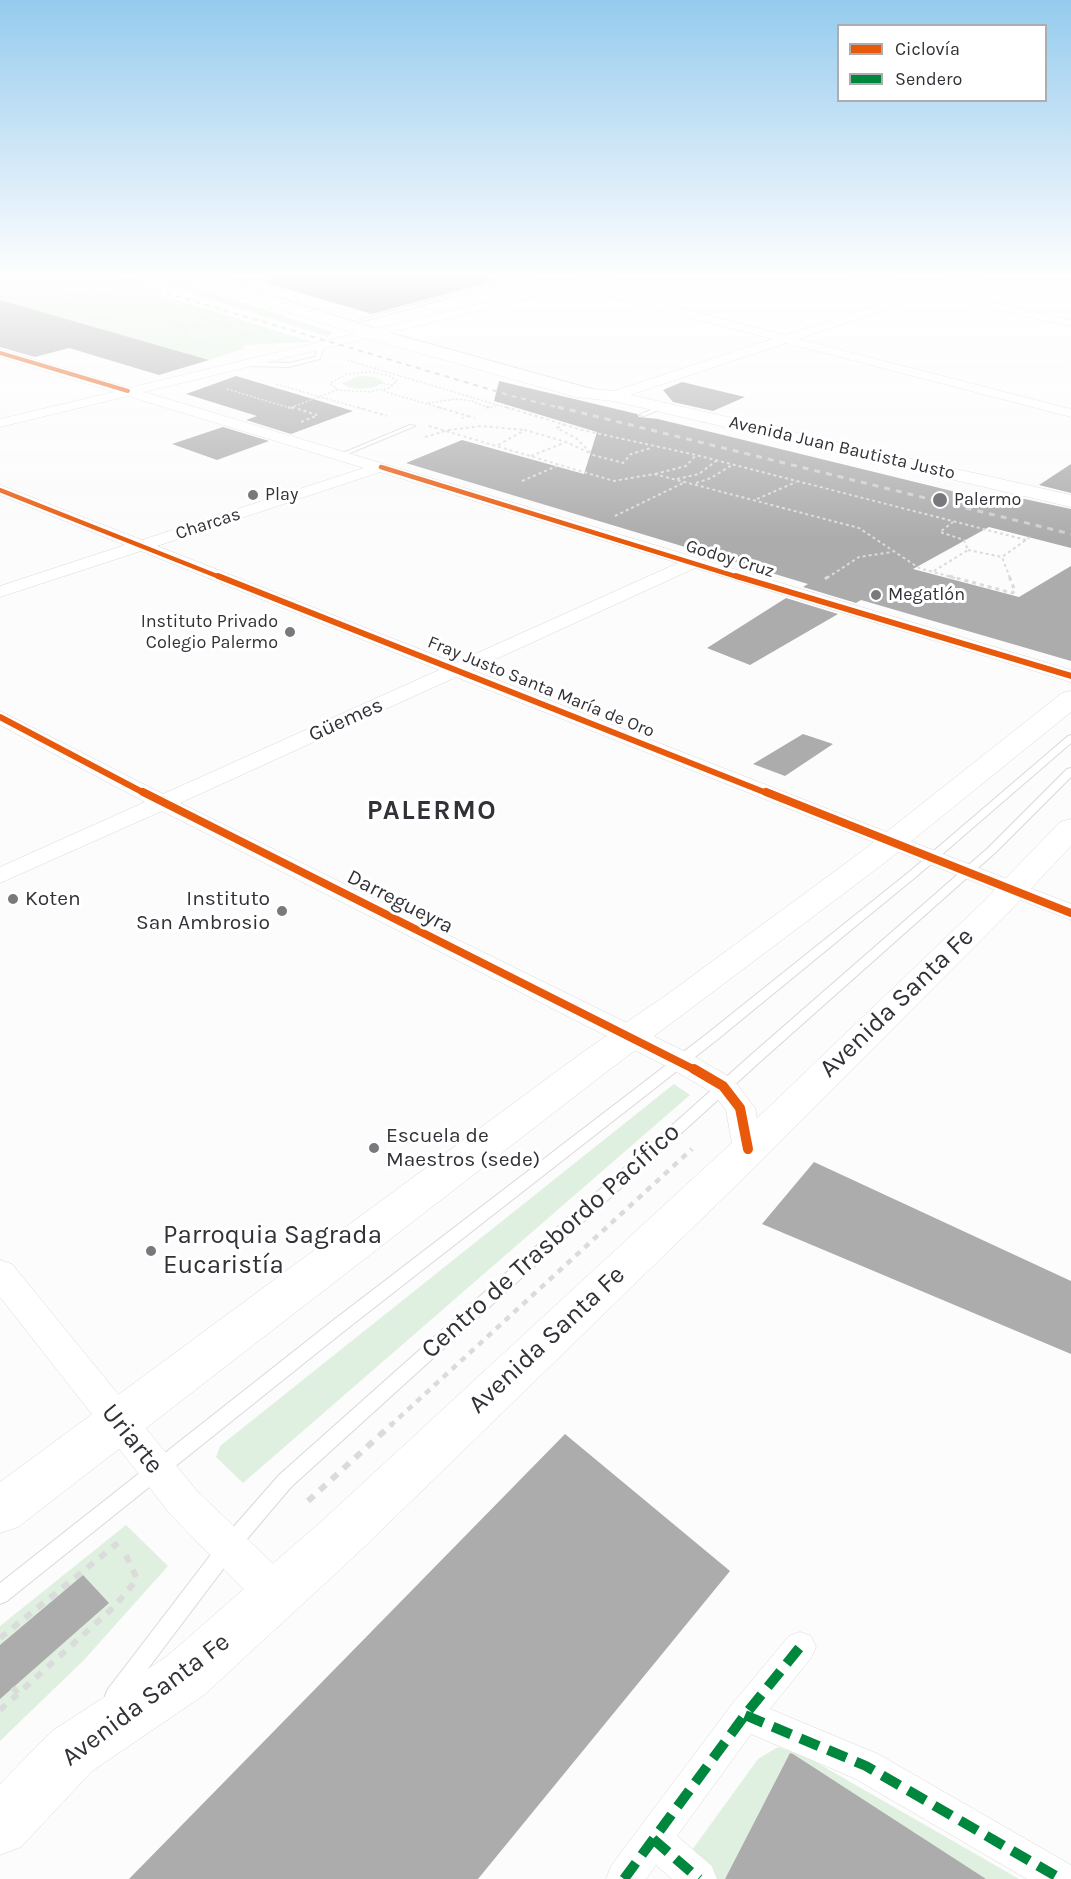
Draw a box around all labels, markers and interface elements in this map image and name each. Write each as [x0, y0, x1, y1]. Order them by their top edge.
legend [837, 24, 1047, 102]
text: Ciclovía [895, 38, 960, 60]
text: Sendero [895, 68, 962, 90]
street label: Avenida Juan Bautista Justo [727, 411, 957, 485]
place label: Play [265, 484, 298, 506]
marker: Play [246, 488, 260, 502]
place label: Palermo [954, 489, 1021, 511]
marker: Palermo [931, 491, 949, 509]
street label: Charcas [173, 503, 243, 545]
street label: Godoy Cruz [683, 535, 777, 583]
place label: Megatlón [888, 584, 965, 606]
marker: Megatlón [869, 588, 883, 602]
place label: Instituto Privado Colegio Palermo [141, 611, 278, 654]
marker: Instituto Privado Colegio Palermo [283, 625, 297, 639]
street label: Fray Justo Santa María de Oro [424, 631, 658, 743]
street label: Güemes [305, 693, 387, 747]
district label: PALERMO [367, 795, 497, 827]
street label: Darregueyra [343, 865, 457, 939]
place label: Koten [25, 886, 81, 912]
place label: Instituto San Ambrosio [136, 886, 270, 936]
marker: Koten [6, 892, 20, 906]
marker: Instituto San Ambrosio [275, 904, 289, 918]
street label: Avenida Santa Fe [813, 921, 981, 1085]
street label: Centro de Trasbordo Pacífico [415, 1117, 687, 1365]
place label: Escuela de Maestros (sede) [386, 1123, 540, 1173]
marker: Escuela de Maestros (sede) [367, 1141, 381, 1155]
place label: Parroquia Sagrada Eucaristía [163, 1220, 382, 1282]
marker: Parroquia Sagrada Eucaristía [144, 1244, 158, 1258]
street label: Avenida Santa Fe [462, 1260, 632, 1420]
street label: Uriarte [94, 1398, 170, 1480]
street label: Avenida Santa Fe [56, 1627, 236, 1773]

